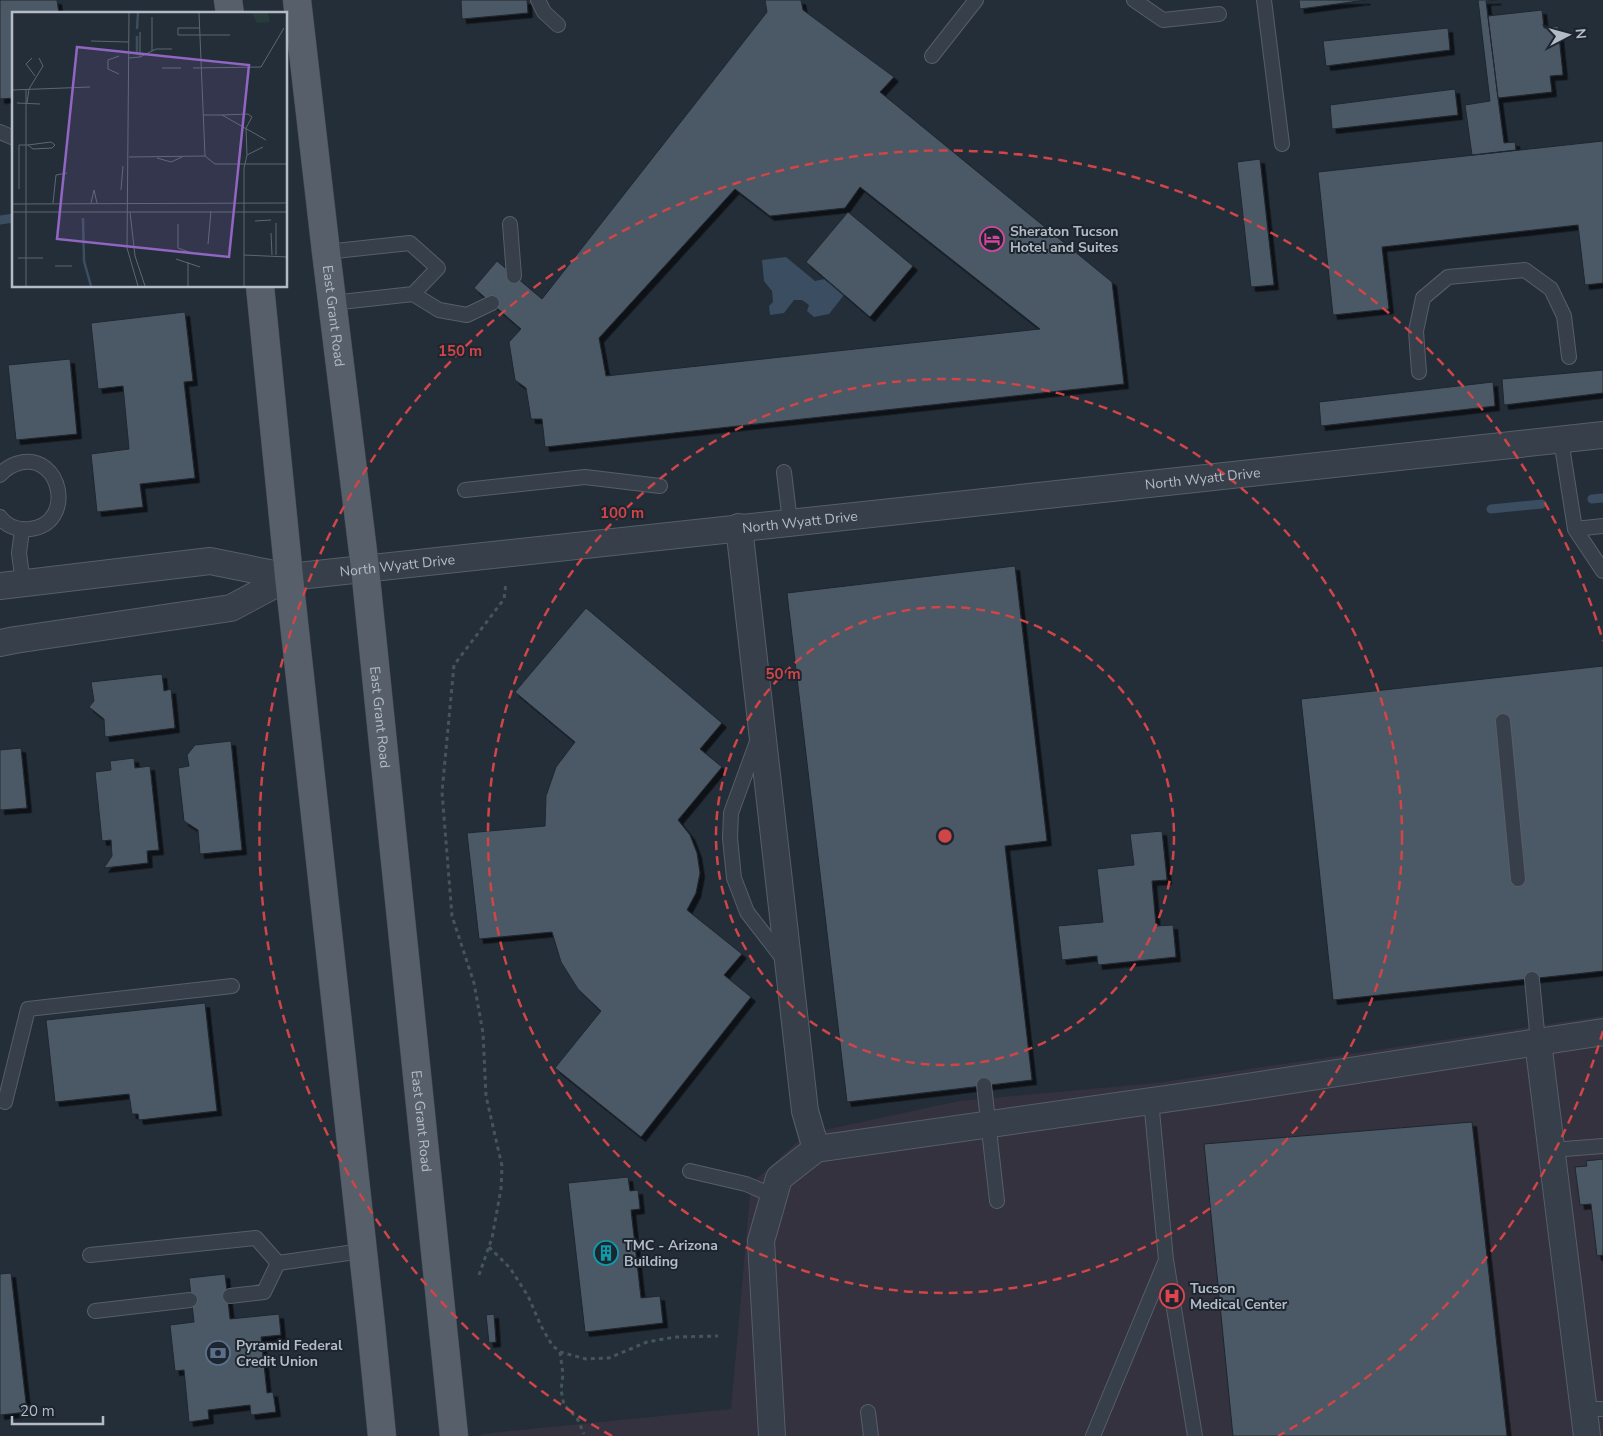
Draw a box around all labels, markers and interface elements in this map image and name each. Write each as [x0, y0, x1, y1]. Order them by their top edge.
north arrow [1543, 10, 1593, 60]
inset map [12, 12, 288, 288]
text: N [1570, 27, 1590, 40]
place label: Sheraton Tucson Hotel and Suites [1010, 222, 1118, 257]
hotel icon: Sheraton Tucson Hotel and Suites [979, 226, 1005, 252]
street label: East Grant Road [318, 264, 350, 368]
text: 150 m [438, 341, 482, 361]
street label: North Wyatt Drive [1144, 463, 1261, 494]
text: 100 m [600, 503, 644, 523]
street label: North Wyatt Drive [741, 506, 859, 537]
street label: North Wyatt Drive [339, 550, 456, 581]
text: 50 m [765, 664, 801, 684]
street label: East Grant Road [366, 665, 395, 769]
centre of rings [936, 827, 954, 845]
street label: East Grant Road [407, 1069, 436, 1173]
place label: TMC - Arizona Building [624, 1236, 718, 1271]
building icon: TMC - Arizona Building [593, 1240, 619, 1266]
place label: Tucson Medical Center [1190, 1279, 1288, 1314]
hospital icon: Tucson Medical Center [1159, 1283, 1185, 1309]
place label: Pyramid Federal Credit Union [236, 1336, 343, 1371]
bank icon: Pyramid Federal Credit Union [205, 1340, 231, 1366]
scale bar [12, 1394, 104, 1426]
text: 20 m [20, 1401, 55, 1421]

